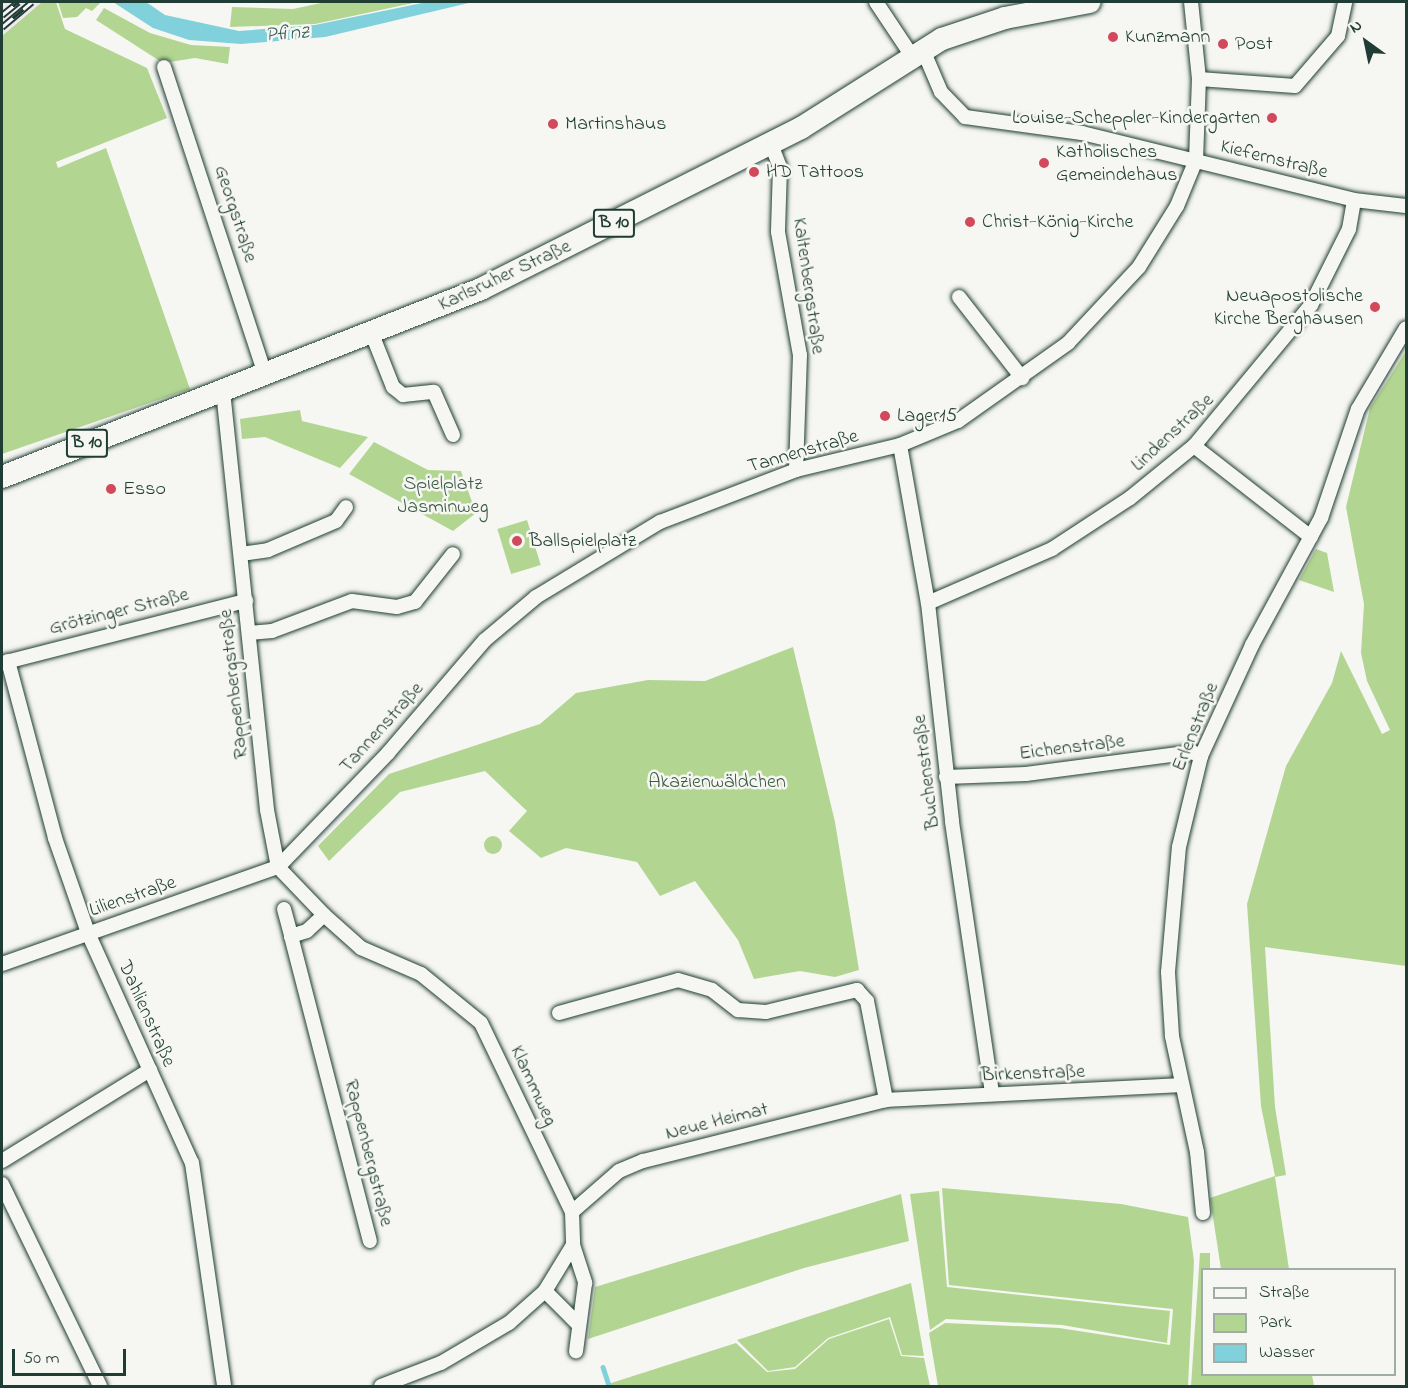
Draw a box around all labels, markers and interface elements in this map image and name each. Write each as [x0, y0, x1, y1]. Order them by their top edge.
north arrow [1336, 12, 1396, 72]
text: N [1345, 14, 1367, 40]
water label: Pfinz [264, 20, 310, 48]
place label: Kunzmann [1125, 25, 1210, 49]
marker: Kunzmann [1106, 30, 1120, 44]
place label: Post [1235, 32, 1273, 56]
marker: Post [1216, 37, 1230, 51]
place label: Louise-Scheppler-Kindergarten [1012, 106, 1260, 130]
marker: Louise-Scheppler-Kindergarten [1265, 111, 1279, 125]
place label: Martinshaus [565, 112, 666, 136]
marker: Martinshaus [546, 117, 560, 131]
street label: Kiefernstraße [1218, 135, 1330, 185]
place label: Katholisches Gemeindehaus [1056, 140, 1177, 187]
marker: Katholisches Gemeindehaus [1037, 156, 1051, 170]
place label: HD Tattoos [766, 160, 864, 184]
street label: Georgstraße [208, 163, 262, 265]
marker: HD Tattoos [747, 165, 761, 179]
road number: B 10 [592, 208, 636, 238]
place label: Christ-König-Kirche [982, 210, 1134, 234]
marker: Christ-König-Kirche [963, 215, 977, 229]
street label: Kaltenbergstraße [787, 216, 829, 356]
street label: Karlsruher Straße [435, 235, 575, 317]
place label: Neuapostolische Kirche Berghausen [1214, 284, 1363, 331]
marker: Neuapostolische Kirche Berghausen [1368, 300, 1382, 314]
street label: Lindenstraße [1127, 389, 1219, 477]
place label: Lager15 [897, 404, 957, 428]
marker: Lager15 [878, 409, 892, 423]
street label: Tannenstraße [745, 425, 861, 479]
road number: B 10 [64, 428, 110, 458]
park label: Spielplatz Jasminweg [398, 472, 488, 519]
place label: Esso [123, 477, 166, 501]
marker: Esso [104, 482, 118, 496]
place label: Ballspielplatz [529, 529, 636, 553]
marker: Ballspielplatz [510, 534, 524, 548]
street label: Grötzinger Straße [47, 583, 191, 641]
street label: Rappenbergstraße [214, 608, 254, 760]
street label: Tannenstraße [335, 678, 429, 778]
street label: Erlenstraße [1167, 679, 1225, 775]
street label: Buchenstraße [908, 713, 946, 831]
street label: Eichenstraße [1018, 730, 1126, 766]
park label: Akazienwäldchen [648, 770, 786, 794]
street label: Lilienstraße [86, 871, 180, 923]
street label: Dahlienstraße [112, 957, 180, 1071]
street label: Klammweg [504, 1042, 562, 1130]
street label: Birkenstraße [981, 1060, 1085, 1088]
street label: Rappenbergstraße [338, 1077, 398, 1229]
street label: Neue Heimat [663, 1098, 771, 1146]
legend [1201, 1268, 1396, 1376]
text: Straße [1259, 1280, 1309, 1306]
text: Park [1259, 1310, 1292, 1336]
scale bar [15, 1337, 129, 1375]
text: Wasser [1259, 1340, 1315, 1366]
text: 50 m [23, 1346, 60, 1372]

